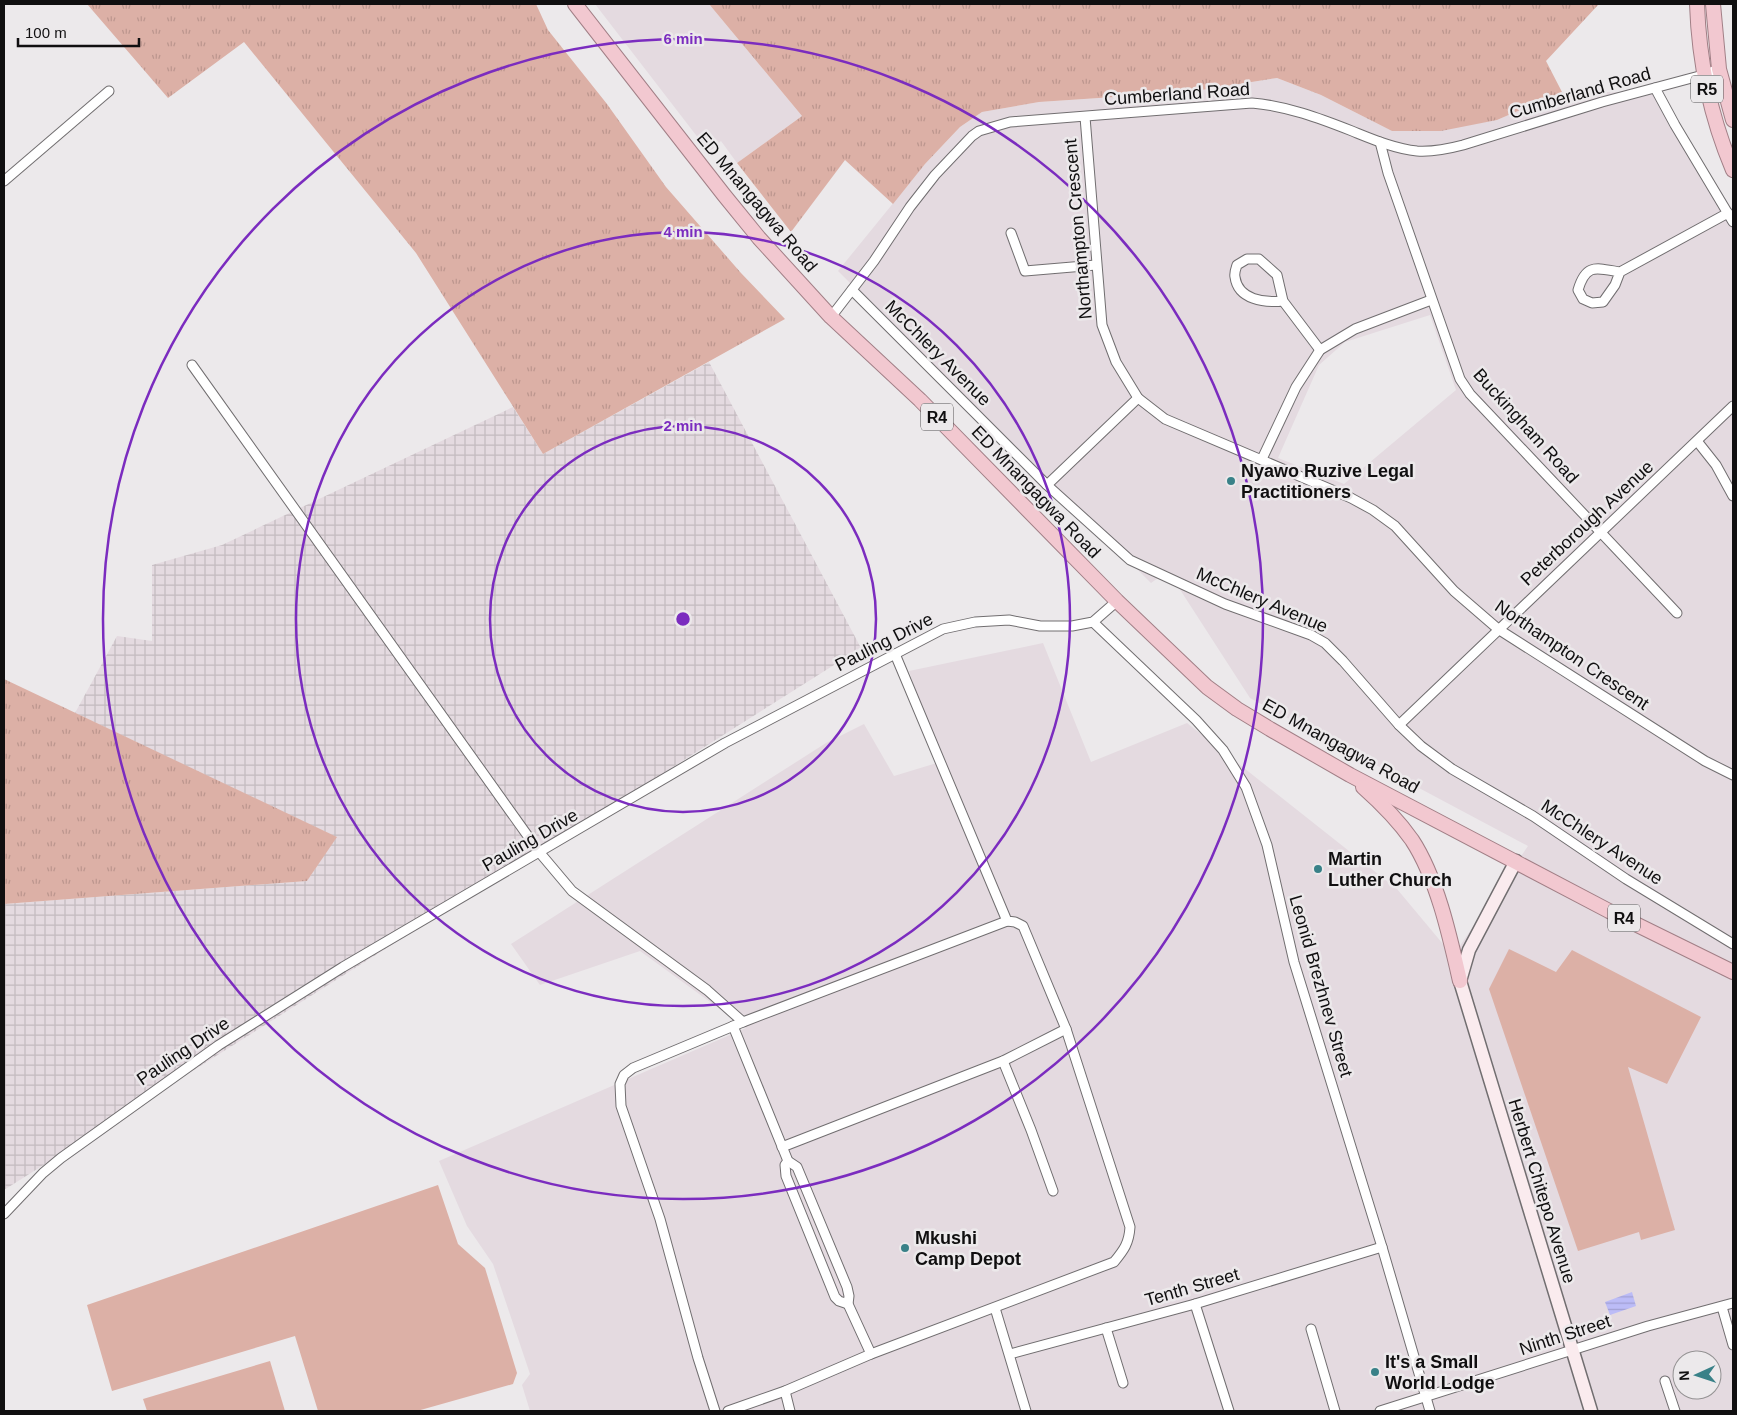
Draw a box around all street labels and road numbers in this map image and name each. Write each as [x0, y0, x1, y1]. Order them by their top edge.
street label: Cumberland Road [1507, 63, 1653, 123]
road number: R5 [1691, 76, 1723, 102]
street label: Cumberland Road [1103, 79, 1251, 109]
street label: ED Mnangagwa Road [693, 128, 821, 276]
street label: Northampton Crescent [1060, 138, 1096, 320]
street label: McChlery Avenue [881, 296, 995, 410]
street label: Buckingham Road [1469, 365, 1583, 487]
road number: R4 [921, 404, 953, 431]
street label: ED Mnangagwa Road [968, 422, 1104, 562]
street label: Peterborough Avenue [1517, 456, 1657, 590]
street label: McChlery Avenue [1193, 563, 1331, 637]
street label: Northampton Crescent [1491, 596, 1653, 714]
street label: Pauling Drive [832, 609, 936, 675]
street label: ED Mnangagwa Road [1259, 695, 1423, 797]
street label: McChlery Avenue [1538, 795, 1666, 889]
street label: Pauling Drive [479, 805, 581, 875]
street label: Leonid Brezhnev Street [1285, 893, 1357, 1079]
road number: R4 [1608, 904, 1640, 931]
street label: Pauling Drive [133, 1013, 233, 1089]
street label: Herbert Chitepo Avenue [1504, 1096, 1580, 1286]
street label: Tenth Street [1143, 1264, 1241, 1310]
street label: Ninth Street [1517, 1311, 1613, 1359]

